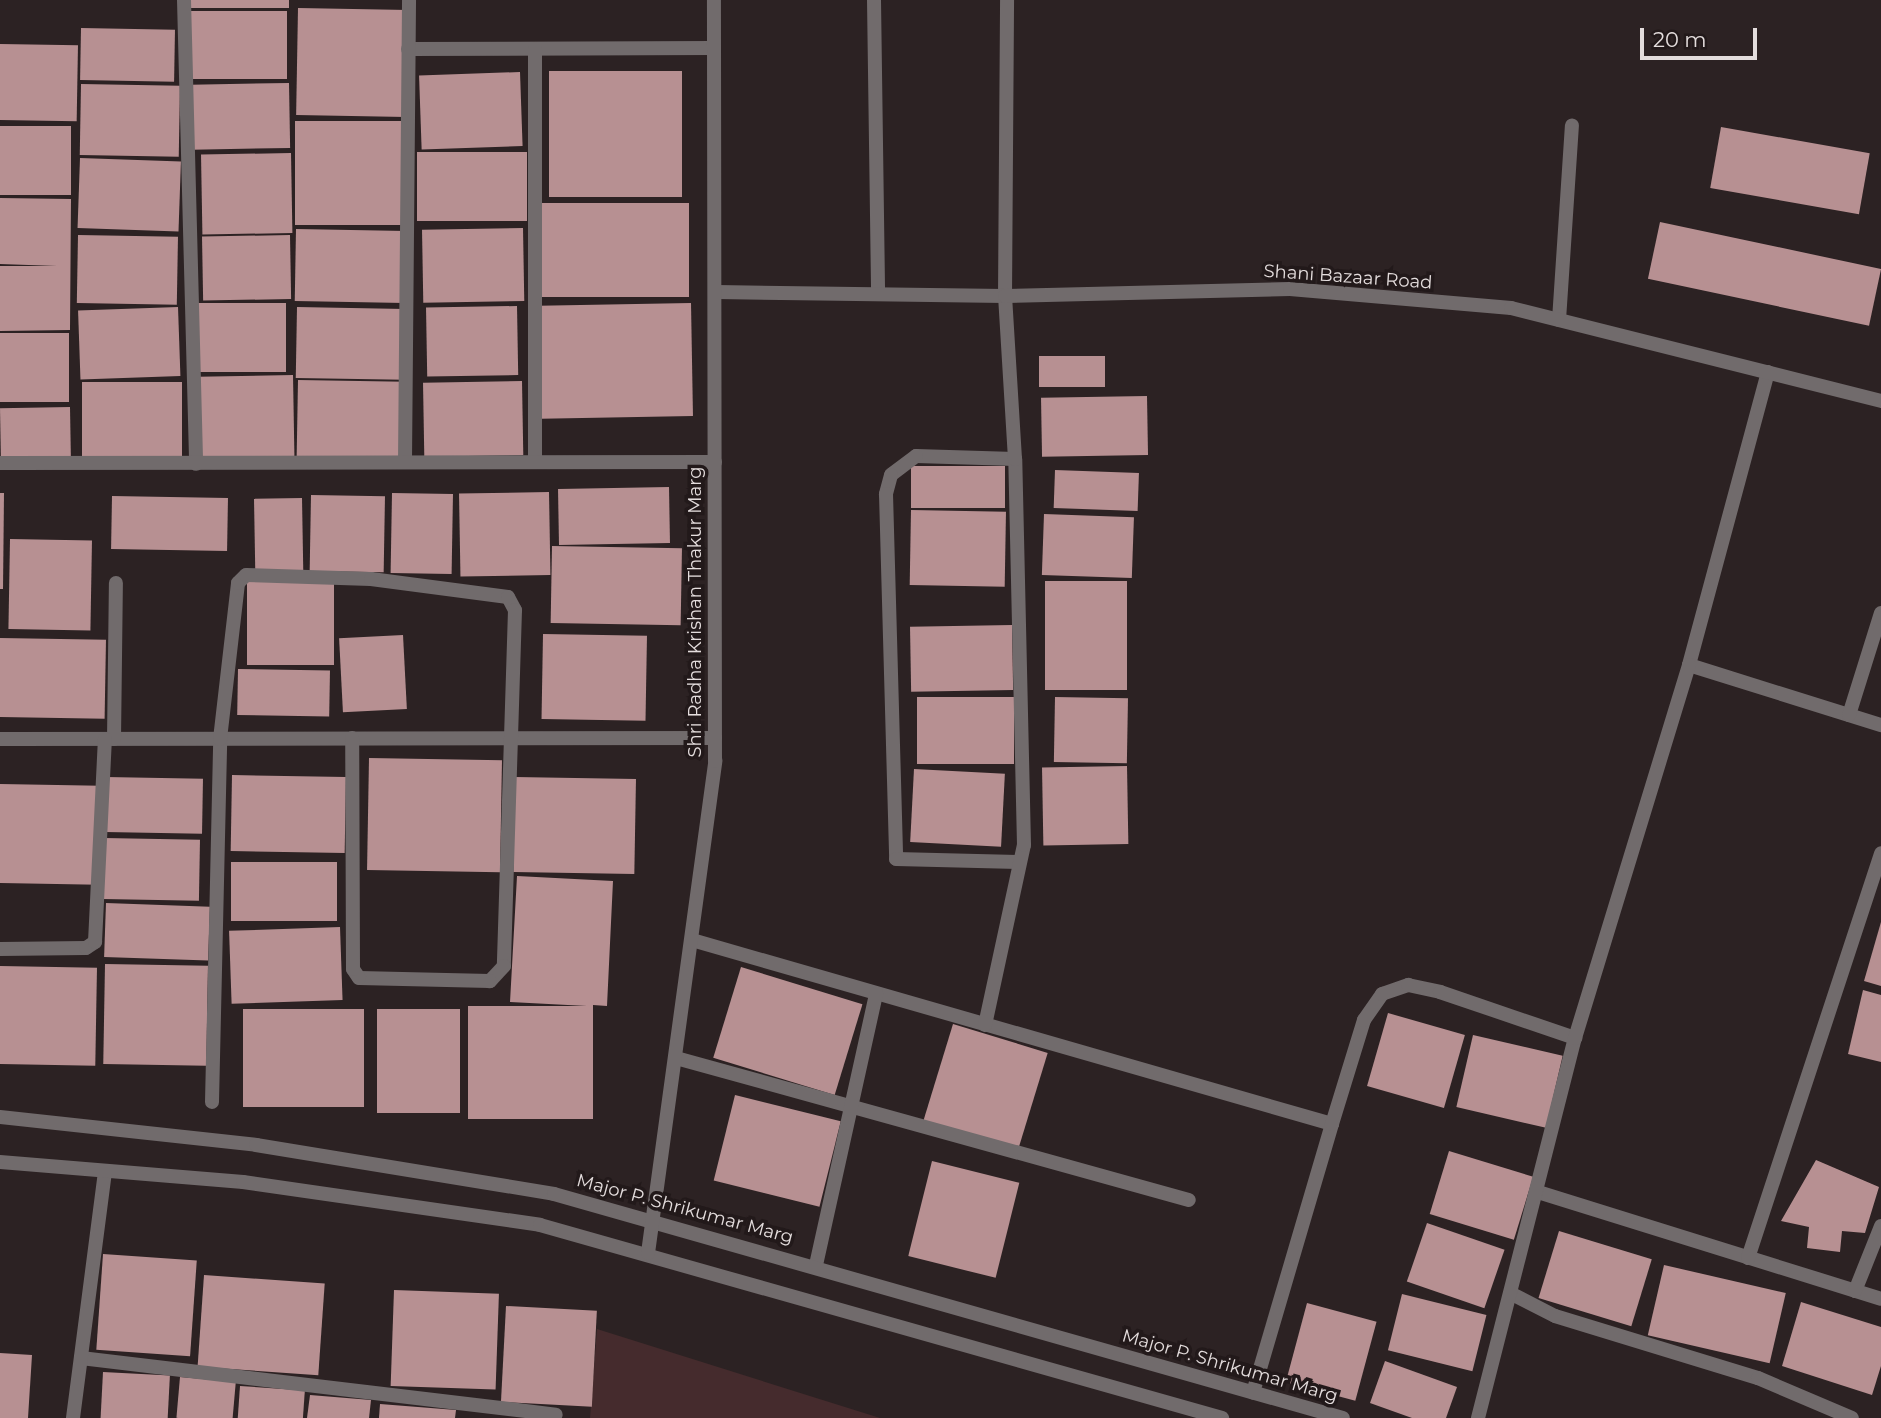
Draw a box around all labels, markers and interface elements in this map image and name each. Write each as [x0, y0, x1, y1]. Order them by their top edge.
scale bar [1643, 14, 1760, 58]
text: 20 m [1653, 27, 1707, 52]
street label: Shani Bazaar Road [1263, 260, 1433, 294]
street label: Shri Radha Krishan Thakur Marg [684, 467, 706, 757]
street label: Major P. Shrikumar Marg [574, 1170, 796, 1248]
street label: Major P. Shrikumar Marg [1120, 1325, 1340, 1407]

